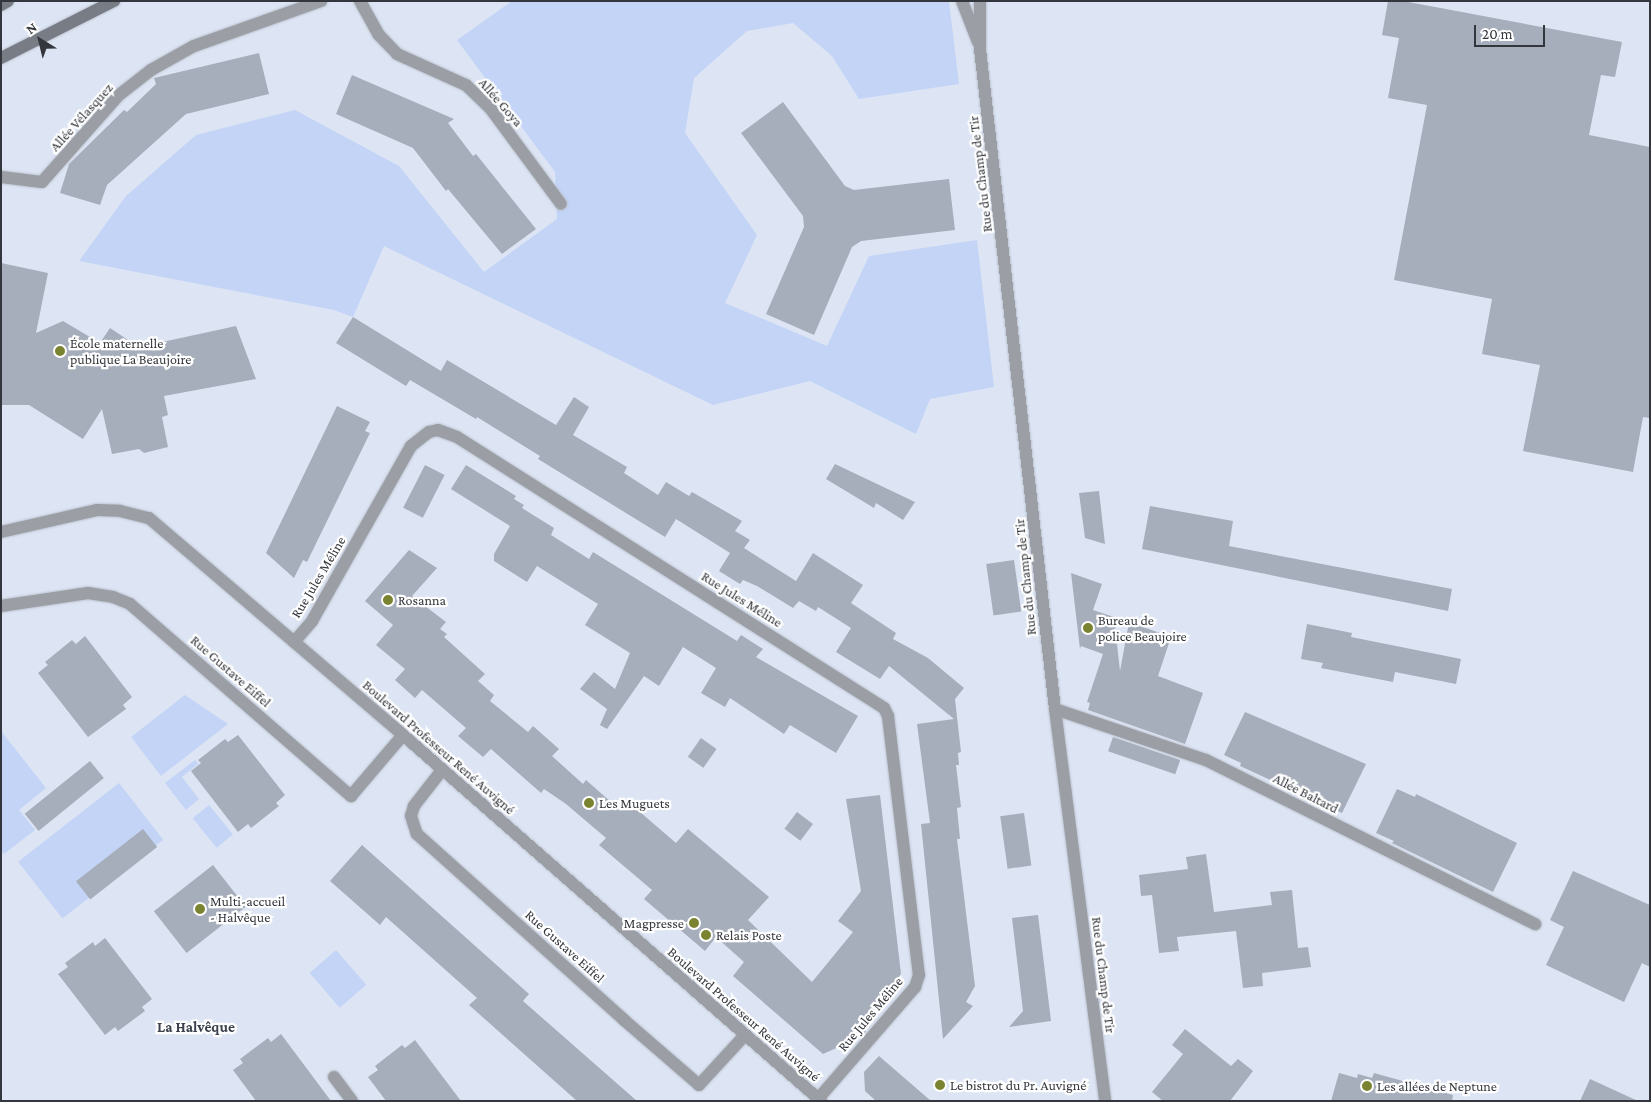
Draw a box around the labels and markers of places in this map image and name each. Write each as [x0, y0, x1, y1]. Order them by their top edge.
place label: École maternelle publique La Beaujoire [70, 335, 191, 368]
marker: École maternelle publique La Beaujoire [54, 345, 66, 357]
place label: Rosanna [398, 592, 446, 608]
marker: Rosanna [382, 594, 394, 606]
place label: Bureau de police Beaujoire [1098, 612, 1187, 644]
marker: Bureau de police Beaujoire [1082, 622, 1094, 634]
place label: Les Muguets [599, 795, 670, 811]
marker: Les Muguets [583, 797, 595, 809]
place label: Multi-accueil - Halvêque [210, 893, 285, 926]
marker: Multi-accueil - Halvêque [194, 903, 206, 915]
place label: Magpresse [624, 915, 684, 931]
marker: Magpresse [688, 917, 700, 929]
place label: Relais Poste [716, 927, 782, 943]
marker: Relais Poste [700, 929, 712, 941]
place label: Le bistrot du Pr. Auvigné [950, 1077, 1086, 1093]
place label: Les allées de Neptune [1377, 1078, 1497, 1094]
marker: Le bistrot du Pr. Auvigné [934, 1079, 946, 1091]
marker: Les allées de Neptune [1361, 1080, 1373, 1092]

